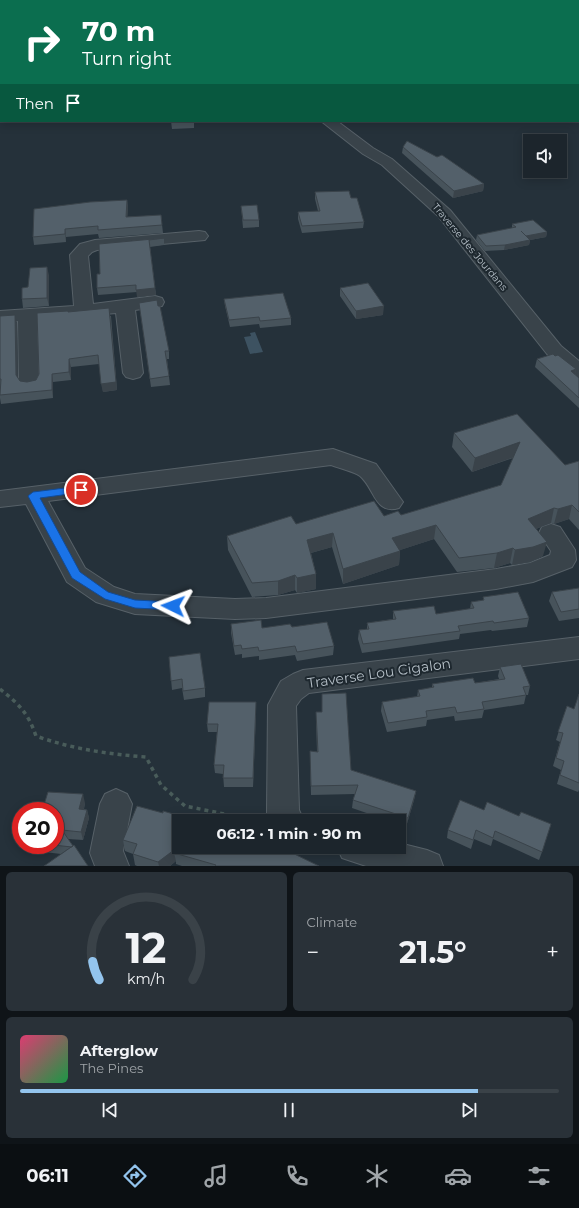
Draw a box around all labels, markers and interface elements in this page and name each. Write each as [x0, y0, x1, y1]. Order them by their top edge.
text: 70 m [82, 14, 155, 48]
icon: right [16, 16, 68, 68]
text: Turn right [82, 48, 172, 70]
icon: arrive [62, 92, 84, 114]
text: Then [16, 94, 54, 113]
map controls [523, 134, 567, 178]
button: sound [523, 134, 567, 178]
street label: Traverse des Jourdans [430, 201, 511, 294]
pin [64, 473, 98, 507]
icon: arrive [70, 479, 92, 501]
position arrow [152, 585, 194, 627]
street label: Traverse Lou Cigalon [306, 654, 452, 692]
speed limit sign: 20 [12, 802, 64, 854]
text: 06:12 · 1 min · 90 m [217, 824, 361, 843]
text: Climate [307, 914, 357, 930]
text: 12 [126, 922, 167, 972]
text: 21.5° [399, 934, 467, 971]
text: − [307, 939, 319, 966]
text: + [546, 939, 559, 966]
text: km/h [127, 969, 165, 987]
text: Afterglow [80, 1041, 158, 1060]
text: The Pines [80, 1060, 143, 1076]
icon: previous [99, 1099, 121, 1121]
icon: pause [278, 1099, 300, 1121]
icon: next [458, 1099, 480, 1121]
icon: directions [121, 1162, 149, 1190]
icon: music [202, 1162, 230, 1190]
icon: phone [283, 1162, 311, 1190]
icon: climate [363, 1162, 391, 1190]
icon: car [444, 1162, 472, 1190]
icon: filters [525, 1162, 553, 1190]
text: 06:11 [26, 1165, 69, 1187]

